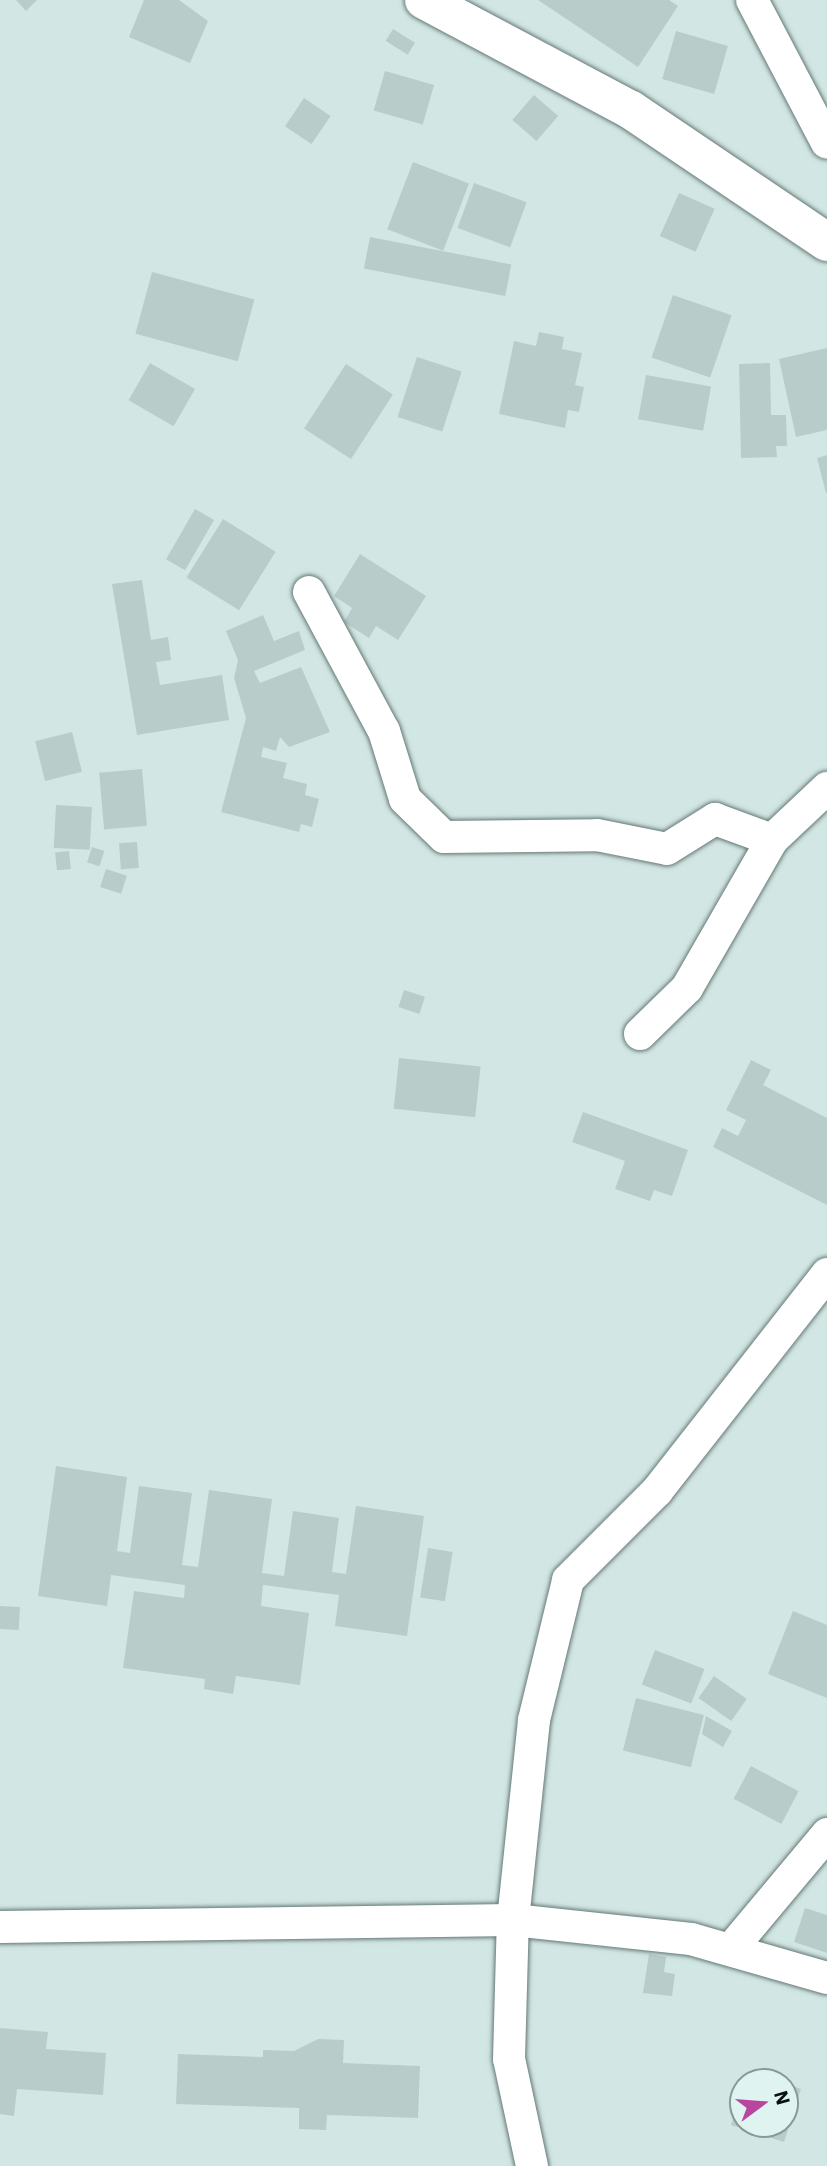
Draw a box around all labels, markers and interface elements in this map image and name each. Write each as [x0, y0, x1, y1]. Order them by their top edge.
north arrow [729, 2068, 799, 2138]
text: N [769, 2088, 796, 2108]

